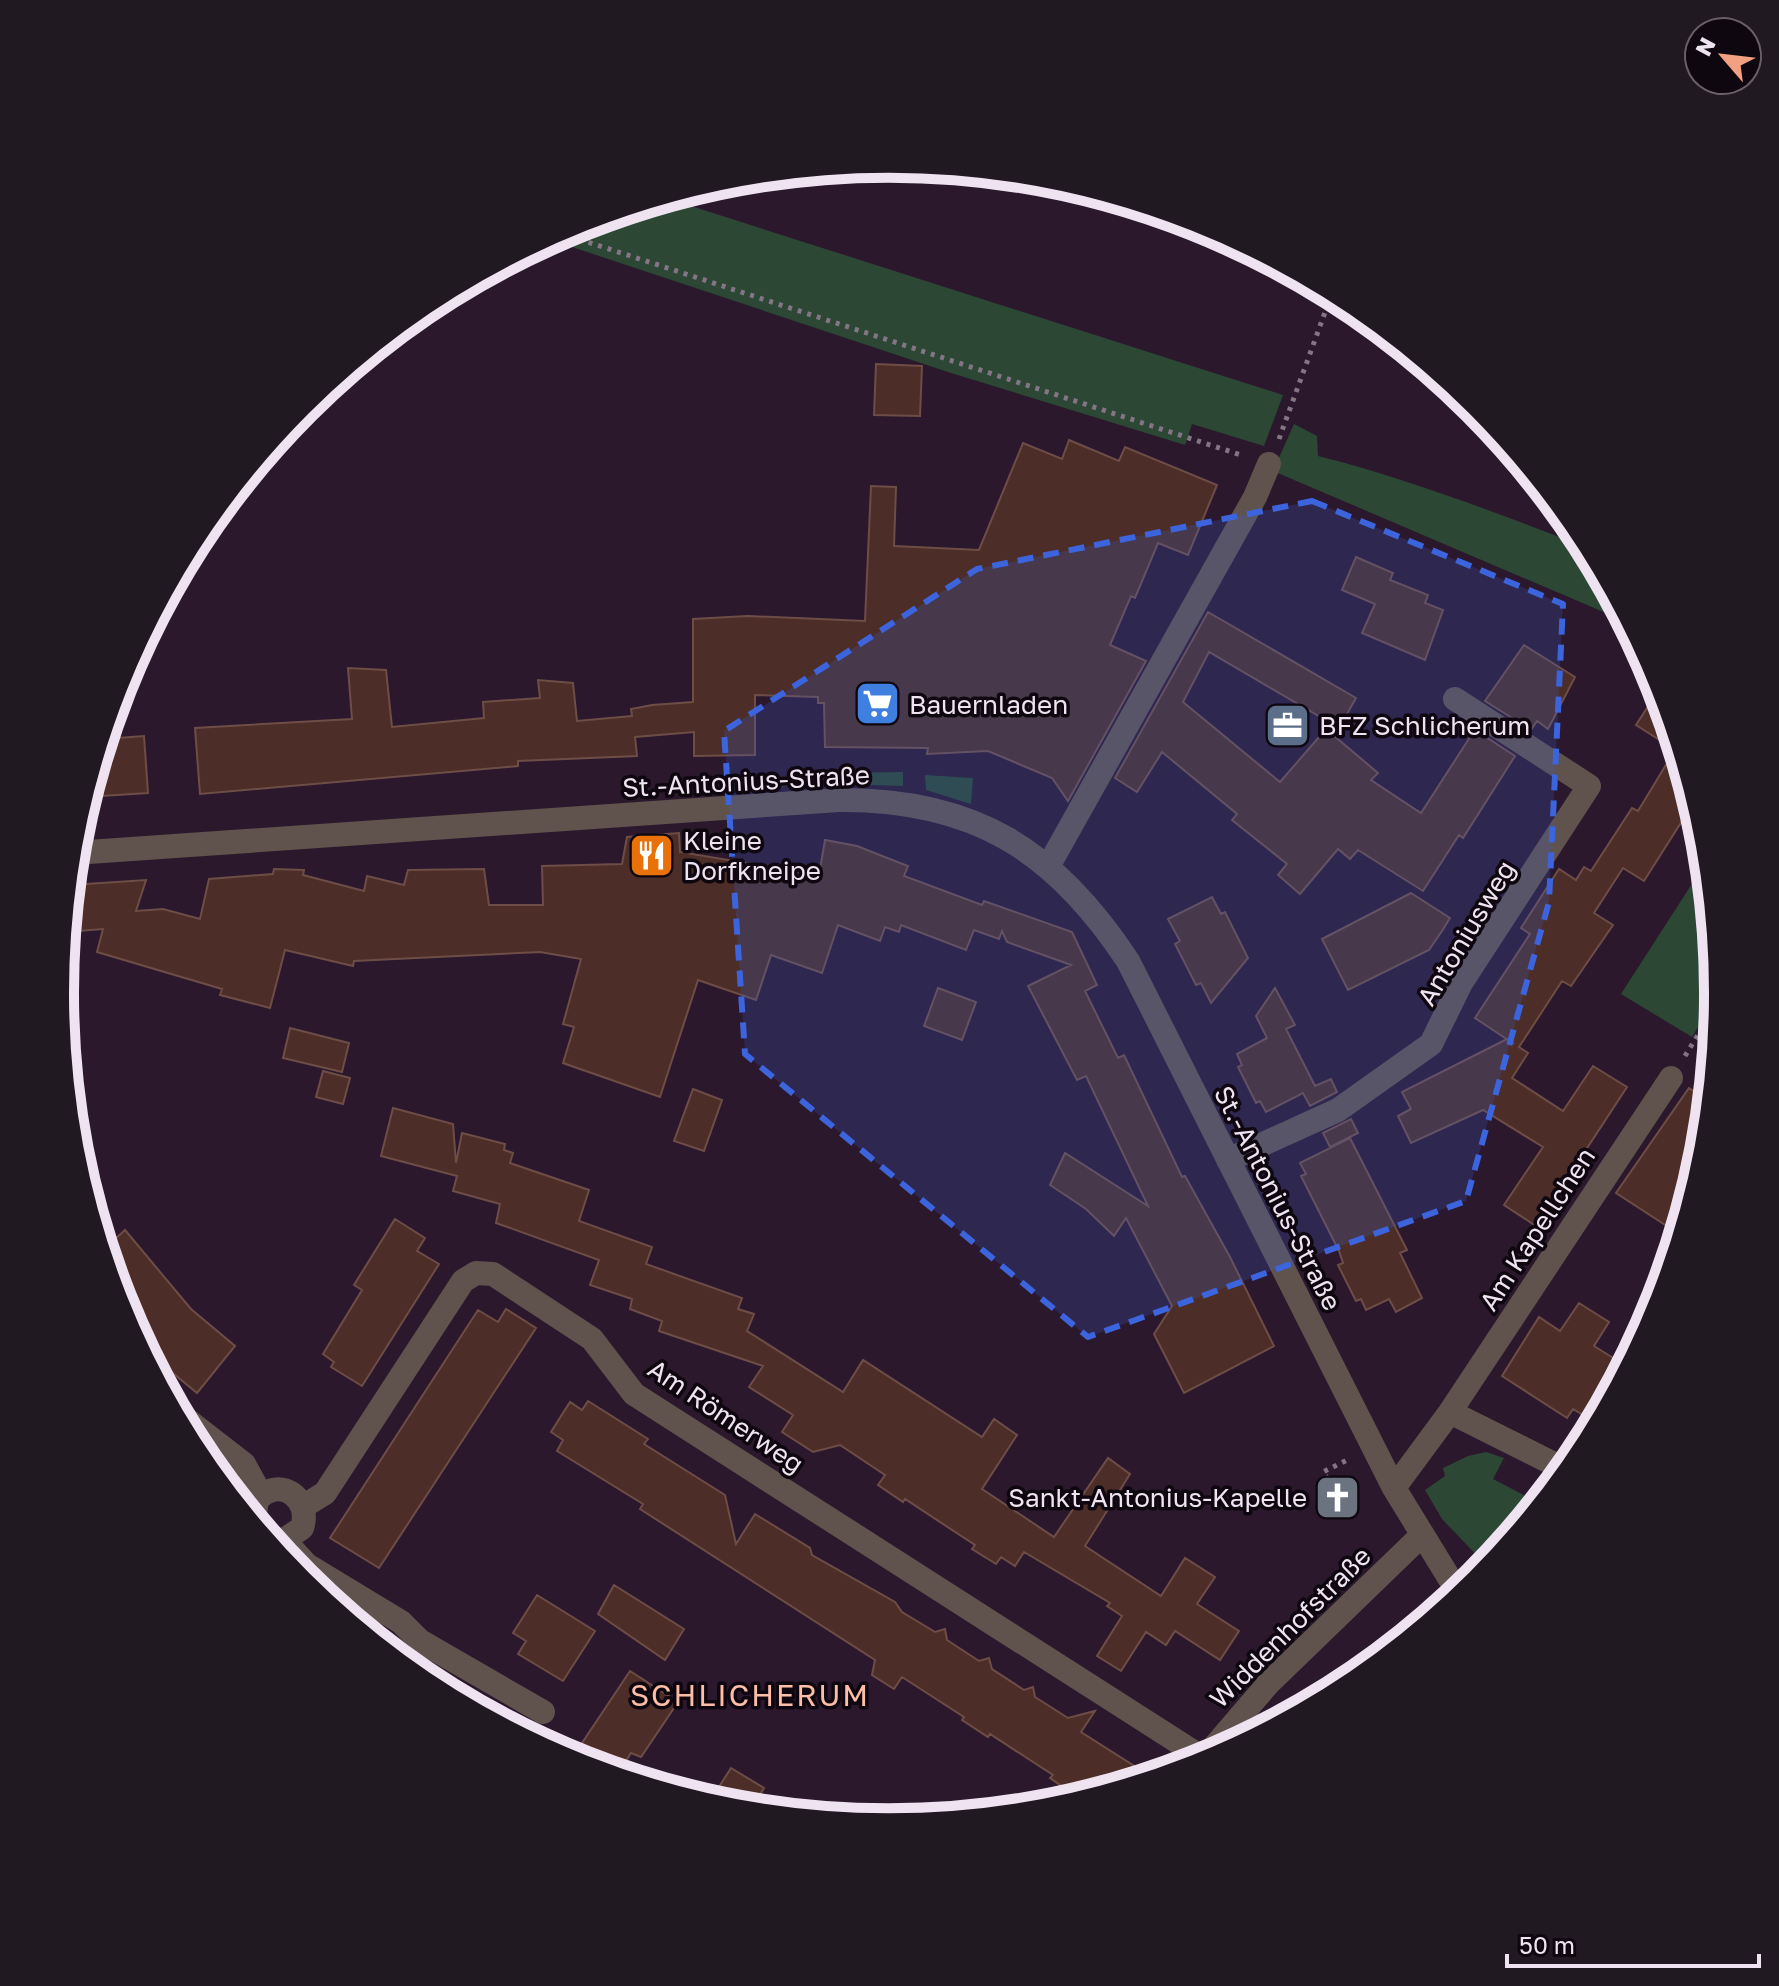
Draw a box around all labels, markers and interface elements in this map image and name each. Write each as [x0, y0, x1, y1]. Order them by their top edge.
north arrow [1683, 16, 1763, 96]
text: N [1689, 33, 1721, 60]
supermarket icon: Bauernladen [854, 680, 902, 728]
place label: Bauernladen [909, 689, 1068, 720]
office icon: BFZ Schlicherum [1264, 701, 1312, 749]
place label: BFZ Schlicherum [1319, 710, 1530, 741]
street label: St.-Antonius-Straße [621, 759, 871, 803]
place label: Kleine Dorfkneipe [683, 825, 821, 886]
restaurant icon: Kleine Dorfkneipe [628, 831, 676, 879]
street label: Antoniusweg [1411, 855, 1521, 1011]
street label: St.-Antonius-Straße [1208, 1081, 1348, 1315]
street label: Am Kapellchen [1473, 1142, 1601, 1316]
street label: Am Römerweg [642, 1353, 810, 1479]
church icon: Sankt-Antonius-Kapelle [1314, 1473, 1362, 1521]
place label: Sankt-Antonius-Kapelle [1008, 1482, 1307, 1513]
street label: Widdenhofstraße [1203, 1540, 1377, 1714]
district label: SCHLICHERUM [630, 1677, 870, 1713]
scale bar [1507, 1918, 1759, 1968]
text: 50 m [1519, 1930, 1575, 1959]

